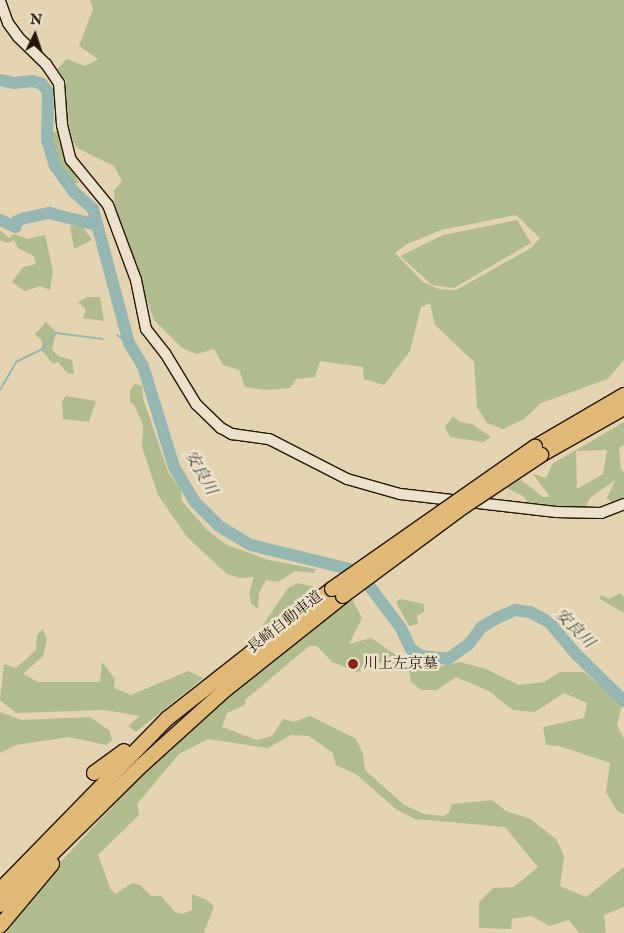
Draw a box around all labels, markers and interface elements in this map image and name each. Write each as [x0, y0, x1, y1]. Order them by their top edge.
north arrow [10, 10, 60, 60]
text: N [29, 11, 43, 29]
water label: 安良川 [180, 447, 220, 499]
street label: 長崎自動車道 [244, 587, 326, 657]
water label: 安良川 [550, 605, 598, 653]
place label: 川上左京墓 [363, 655, 438, 673]
marker: 川上左京墓 [347, 658, 359, 670]

